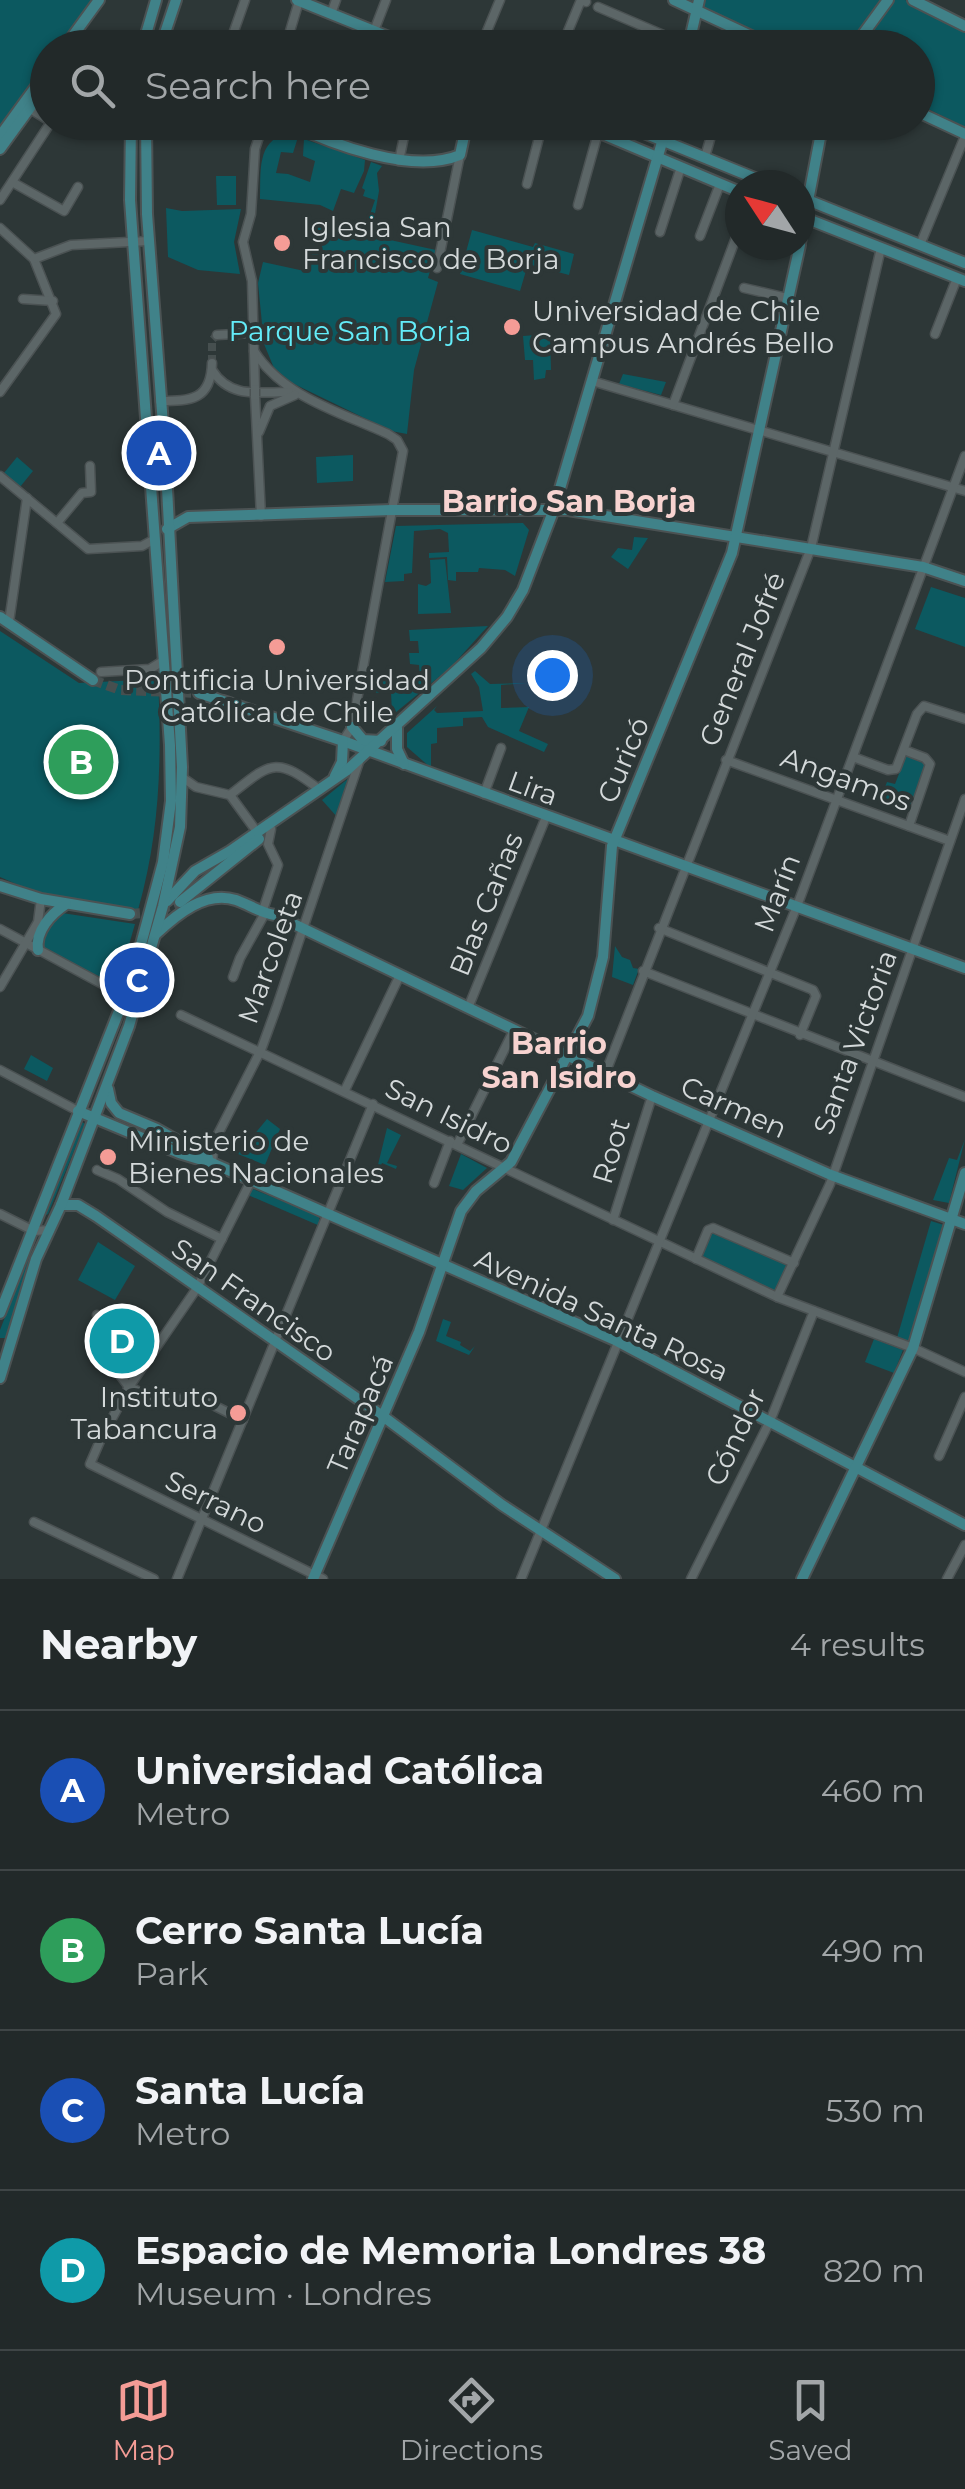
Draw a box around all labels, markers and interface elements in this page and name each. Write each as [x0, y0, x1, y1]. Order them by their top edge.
search box [30, 30, 935, 140]
icon: search [65, 58, 120, 113]
text: Search here [145, 62, 371, 109]
north arrow [725, 170, 815, 260]
place label: Iglesia San Francisco de Borja [302, 210, 559, 276]
marker: Iglesia San Francisco de Borja [271, 232, 293, 254]
place label: Universidad de Chile Campus Andrés Bello [532, 294, 834, 360]
park label: Parque San Borja [228, 314, 472, 348]
marker: Universidad de Chile Campus Andrés Bello [501, 316, 523, 338]
pin: A [126, 416, 192, 490]
district label: Barrio San Borja [442, 483, 696, 520]
street label: General Jofré [692, 567, 792, 751]
marker: Pontificia Universidad Católica de Chile [266, 636, 288, 658]
your location [527, 650, 578, 701]
place label: Pontificia Universidad Católica de Chile [124, 663, 430, 729]
street label: Curicó [590, 712, 656, 808]
pin: B [48, 724, 114, 800]
street label: Angamos [776, 740, 916, 818]
street label: Lira [503, 763, 563, 813]
street label: Blas Cañas [442, 827, 530, 981]
street label: Marín [747, 849, 807, 937]
street label: Marcoleta [230, 886, 310, 1028]
pin: C [104, 942, 170, 1018]
street label: Santa Victoria [806, 945, 904, 1139]
district label: Barrio San Isidro [482, 1025, 636, 1096]
street label: Carmen [676, 1069, 792, 1145]
street label: San Isidro [380, 1071, 518, 1161]
street label: Root [585, 1114, 637, 1188]
place label: Ministerio de Bienes Nacionales [128, 1124, 384, 1190]
marker: Ministerio de Bienes Nacionales [97, 1146, 119, 1168]
street label: San Francisco [165, 1231, 343, 1369]
street label: Avenida Santa Rosa [470, 1241, 734, 1389]
pin: D [90, 1304, 154, 1378]
street label: Tarapacá [320, 1349, 400, 1479]
place label: Instituto Tabancura [71, 1380, 218, 1446]
street label: Cóndor [698, 1383, 772, 1491]
marker: Instituto Tabancura [227, 1402, 249, 1424]
street label: Serrano [160, 1463, 272, 1541]
text: Nearby [40, 1618, 197, 1670]
text: 4 results [790, 1625, 925, 1664]
text: Universidad Católica [135, 1747, 544, 1794]
text: A [60, 1771, 85, 1810]
text: 460 m [821, 1771, 925, 1810]
text: Metro [135, 1794, 230, 1833]
text: Cerro Santa Lucía [135, 1907, 484, 1954]
text: B [60, 1931, 85, 1970]
text: 490 m [821, 1931, 925, 1970]
text: Park [135, 1954, 208, 1993]
text: Santa Lucía [135, 2067, 365, 2114]
text: C [61, 2091, 84, 2130]
text: 530 m [825, 2091, 925, 2130]
text: Metro [135, 2114, 230, 2153]
text: Espacio de Memoria Londres 38 [135, 2227, 766, 2274]
text: D [59, 2251, 86, 2290]
text: 820 m [823, 2251, 925, 2290]
text: Museum · Londres [135, 2274, 432, 2313]
tab: Map [113, 2373, 175, 2467]
tab: Directions [400, 2373, 543, 2467]
tab: Saved [768, 2373, 852, 2467]

